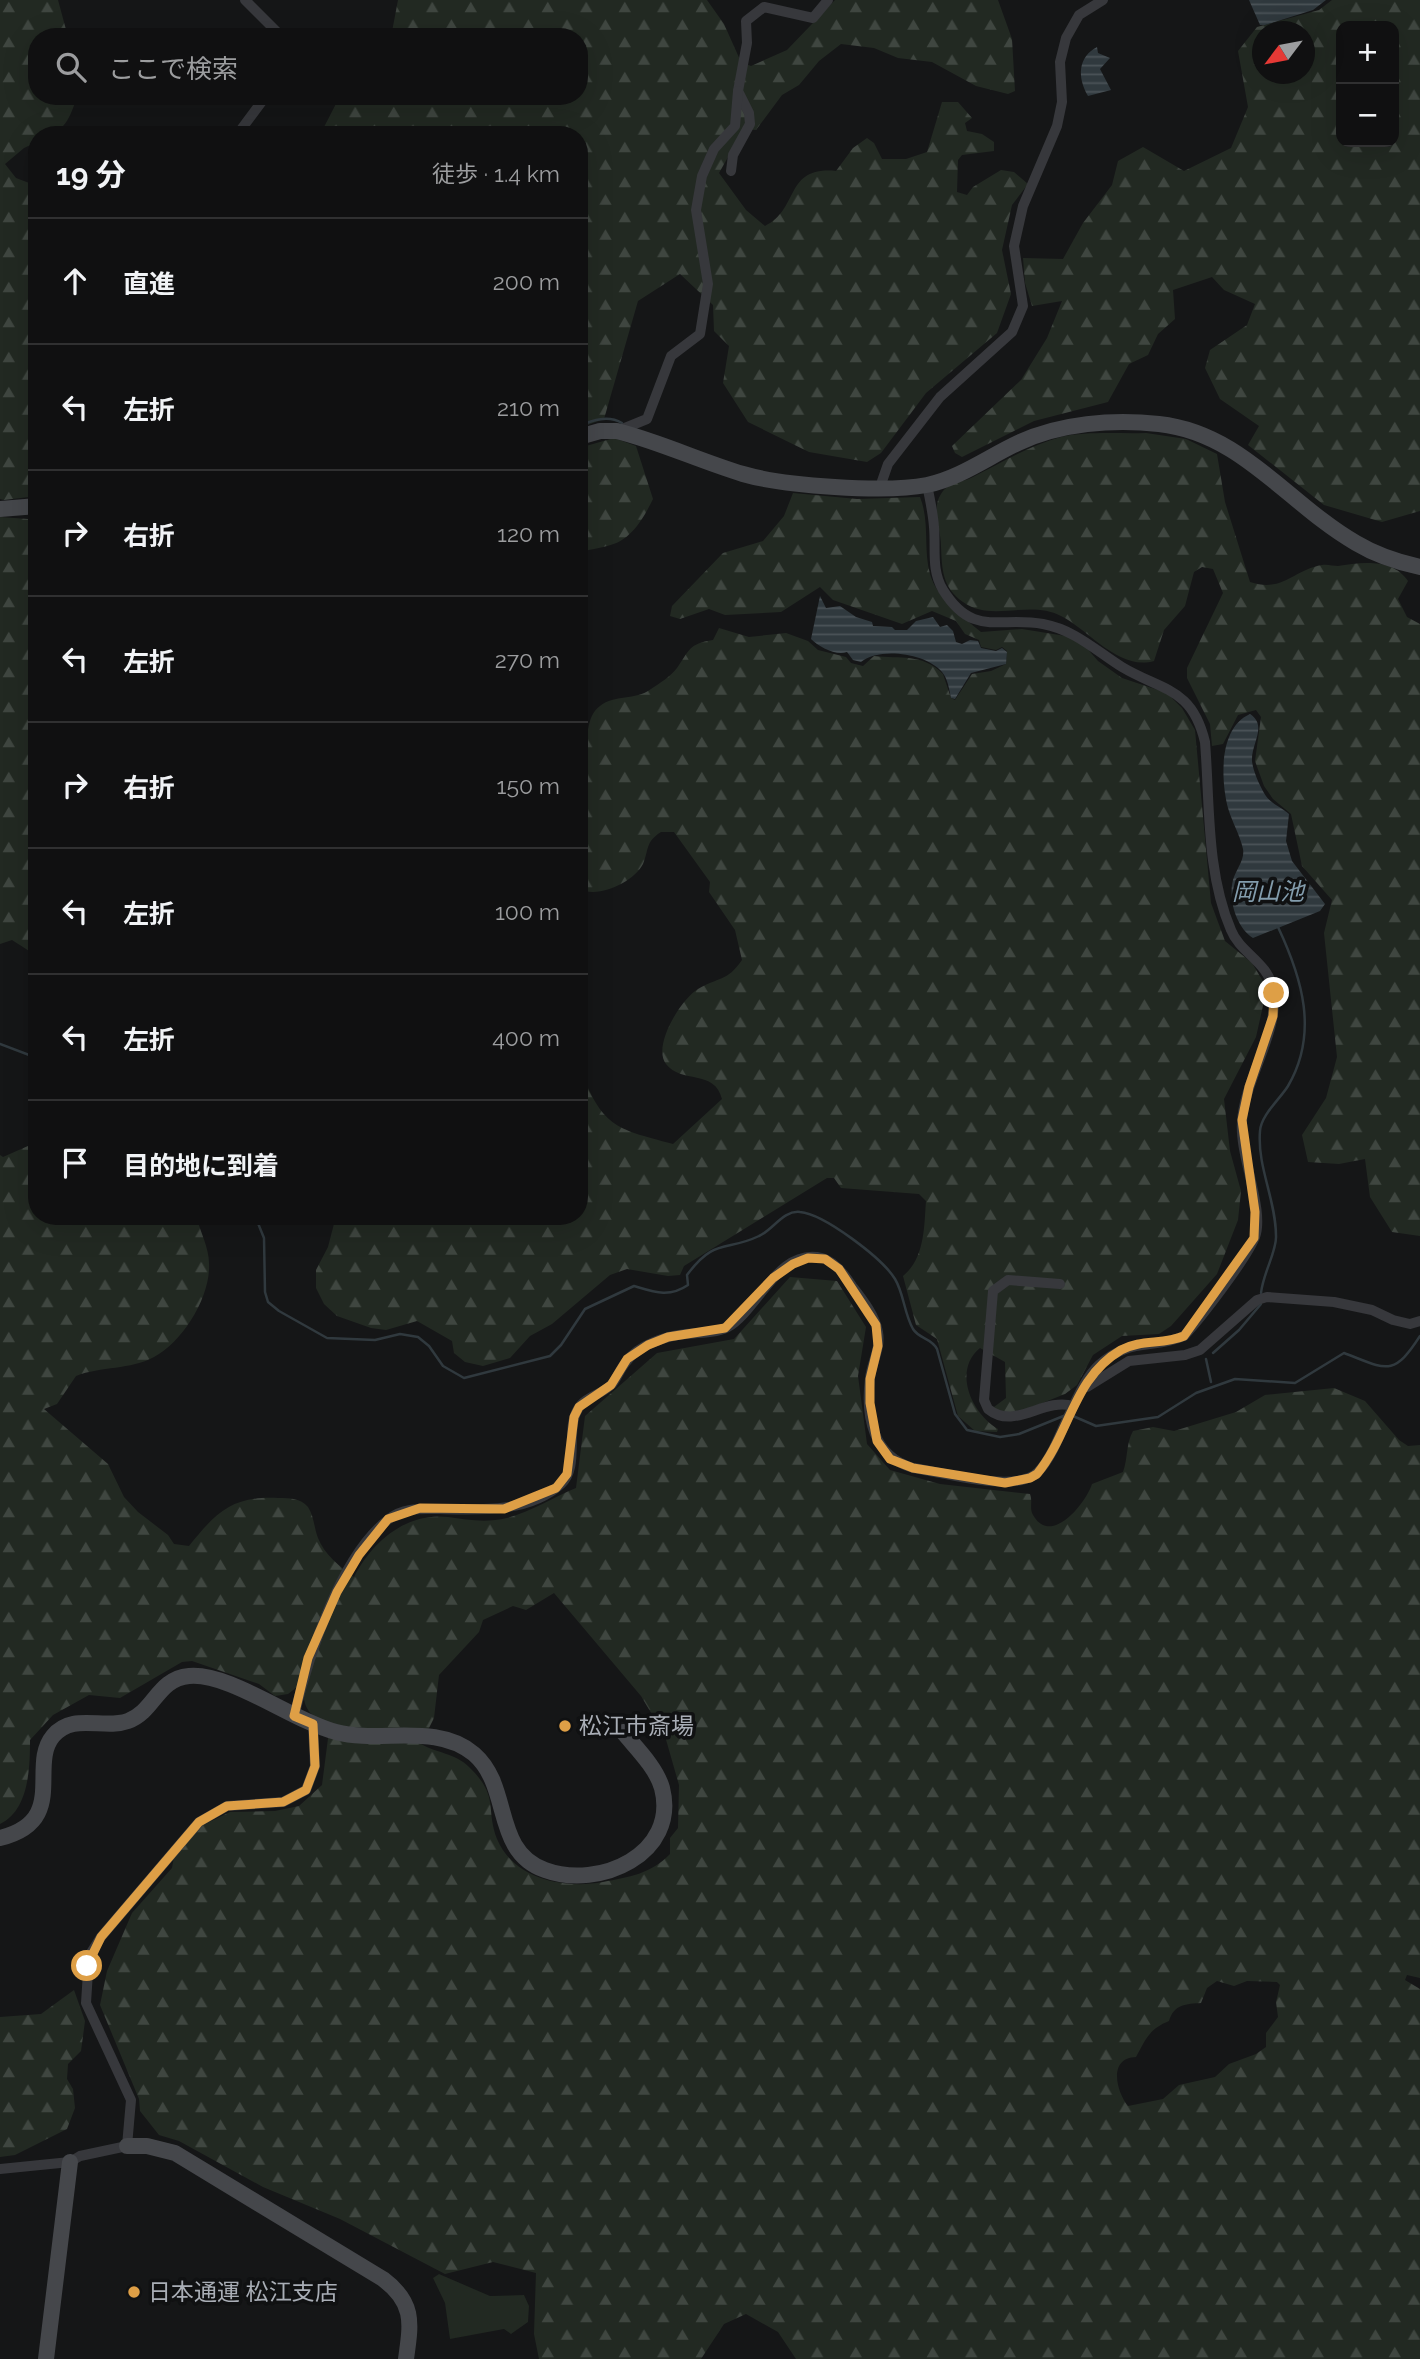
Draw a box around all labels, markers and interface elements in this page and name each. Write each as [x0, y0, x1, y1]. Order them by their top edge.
north arrow [1252, 21, 1315, 84]
map controls [1336, 21, 1399, 147]
button: + [1336, 21, 1399, 84]
search box [28, 28, 588, 105]
icon: search [52, 48, 90, 86]
text: ここで検索 [108, 54, 238, 84]
button: − [1336, 84, 1399, 147]
text: 19 分 [56, 157, 126, 192]
text: 徒歩 · 1.4 km [432, 160, 560, 187]
icon: ahead [56, 262, 94, 300]
text: 200 m [493, 268, 560, 295]
text: 直進 [123, 269, 175, 299]
icon: left [56, 388, 94, 426]
text: 210 m [497, 394, 560, 421]
text: 左折 [123, 395, 175, 425]
icon: right [56, 514, 94, 552]
text: 120 m [497, 520, 560, 547]
text: 右折 [123, 521, 175, 551]
icon: left [56, 640, 94, 678]
text: 270 m [495, 646, 560, 673]
text: 左折 [123, 647, 175, 677]
icon: right [56, 766, 94, 804]
text: 150 m [497, 772, 560, 799]
text: 右折 [123, 773, 175, 803]
water label: 岡山池 [1232, 877, 1306, 906]
icon: left [56, 892, 94, 930]
text: 100 m [495, 898, 560, 925]
text: 左折 [123, 899, 175, 929]
route end [1258, 977, 1289, 1008]
icon: left [56, 1018, 94, 1056]
text: 400 m [492, 1024, 560, 1051]
text: 左折 [123, 1025, 175, 1055]
icon: arrive [56, 1144, 94, 1182]
text: 目的地に到着 [123, 1151, 279, 1181]
place label: 松江市斎場 [579, 1712, 694, 1739]
marker: 松江市斎場 [557, 1718, 573, 1734]
route start [71, 1950, 102, 1981]
place label: 日本通運 松江支店 [148, 2278, 338, 2305]
marker: 日本通運 松江支店 [126, 2284, 142, 2300]

